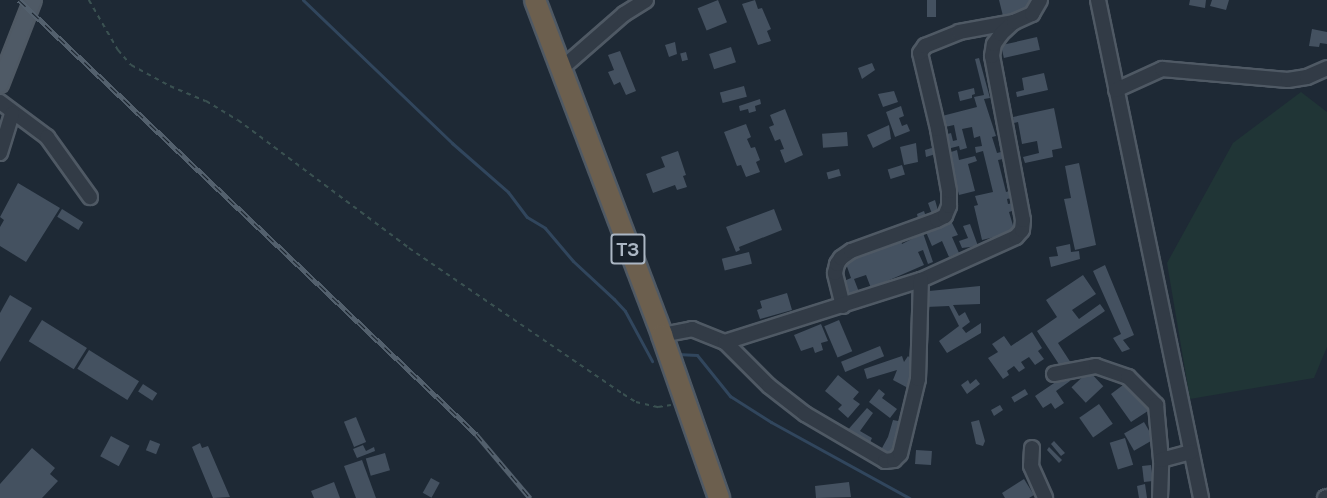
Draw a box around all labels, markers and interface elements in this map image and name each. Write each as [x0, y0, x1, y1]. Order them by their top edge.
road number: T3 [610, 232, 646, 266]

